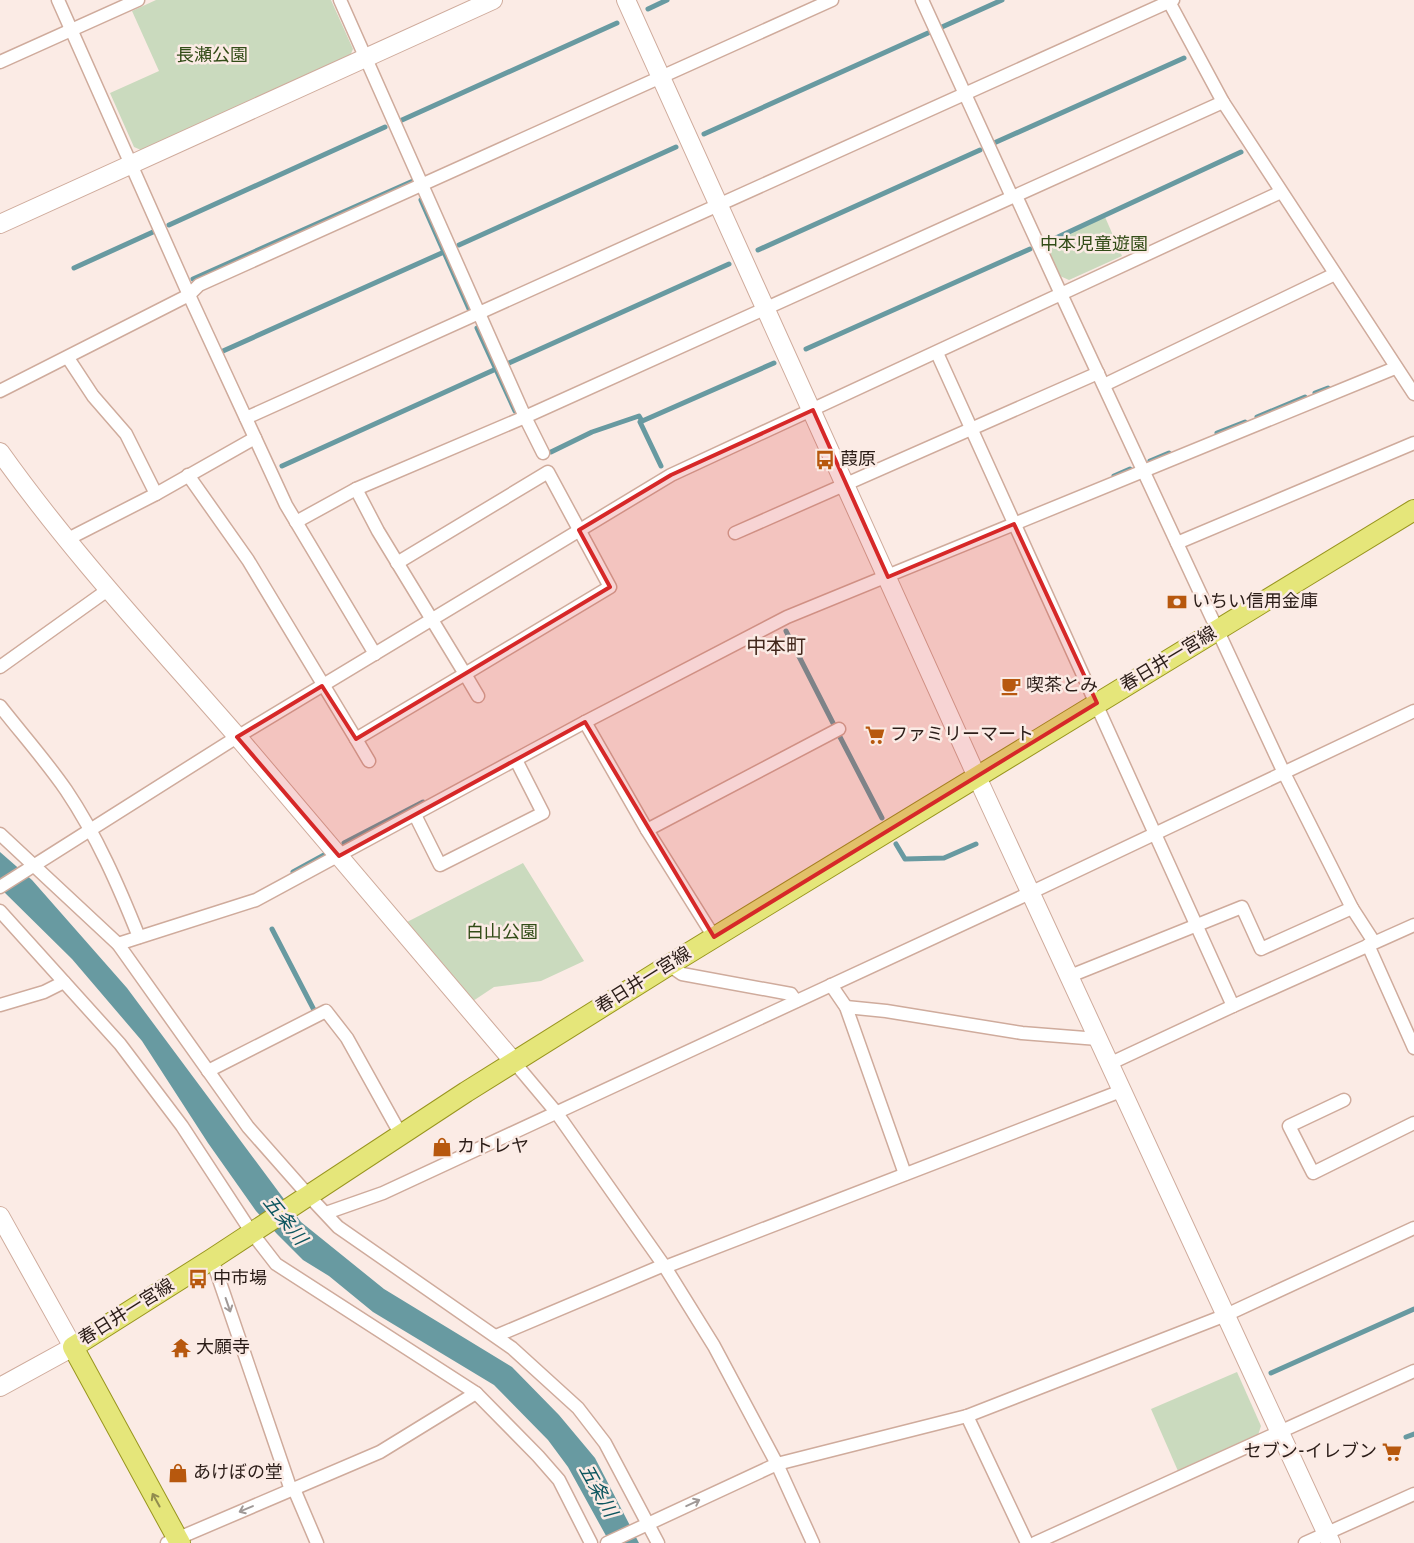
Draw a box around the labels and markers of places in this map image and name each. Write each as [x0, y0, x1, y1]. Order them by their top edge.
bus stop icon: 葭原 [814, 449, 836, 471]
place label: 葭原 [840, 449, 876, 472]
bank icon: いちい信用金庫 [1166, 591, 1188, 613]
place label: いちい信用金庫 [1192, 591, 1318, 614]
cafe icon: 喫茶とみ [1000, 675, 1022, 697]
place label: 喫茶とみ [1026, 675, 1098, 698]
supermarket icon: ファミリーマート [864, 724, 886, 746]
place label: ファミリーマート [890, 724, 1034, 747]
shop icon: カトレヤ [431, 1136, 453, 1158]
place label: カトレヤ [457, 1136, 529, 1159]
bus stop icon: 中市場 [187, 1268, 209, 1290]
place label: 中市場 [213, 1268, 267, 1291]
temple icon: 大願寺 [170, 1337, 192, 1359]
place label: 大願寺 [196, 1337, 250, 1360]
place label: セブン-イレブン [1244, 1441, 1377, 1464]
supermarket icon: セブン-イレブン [1381, 1441, 1403, 1463]
shop icon: あけぼの堂 [167, 1462, 189, 1484]
place label: あけぼの堂 [193, 1462, 283, 1485]

